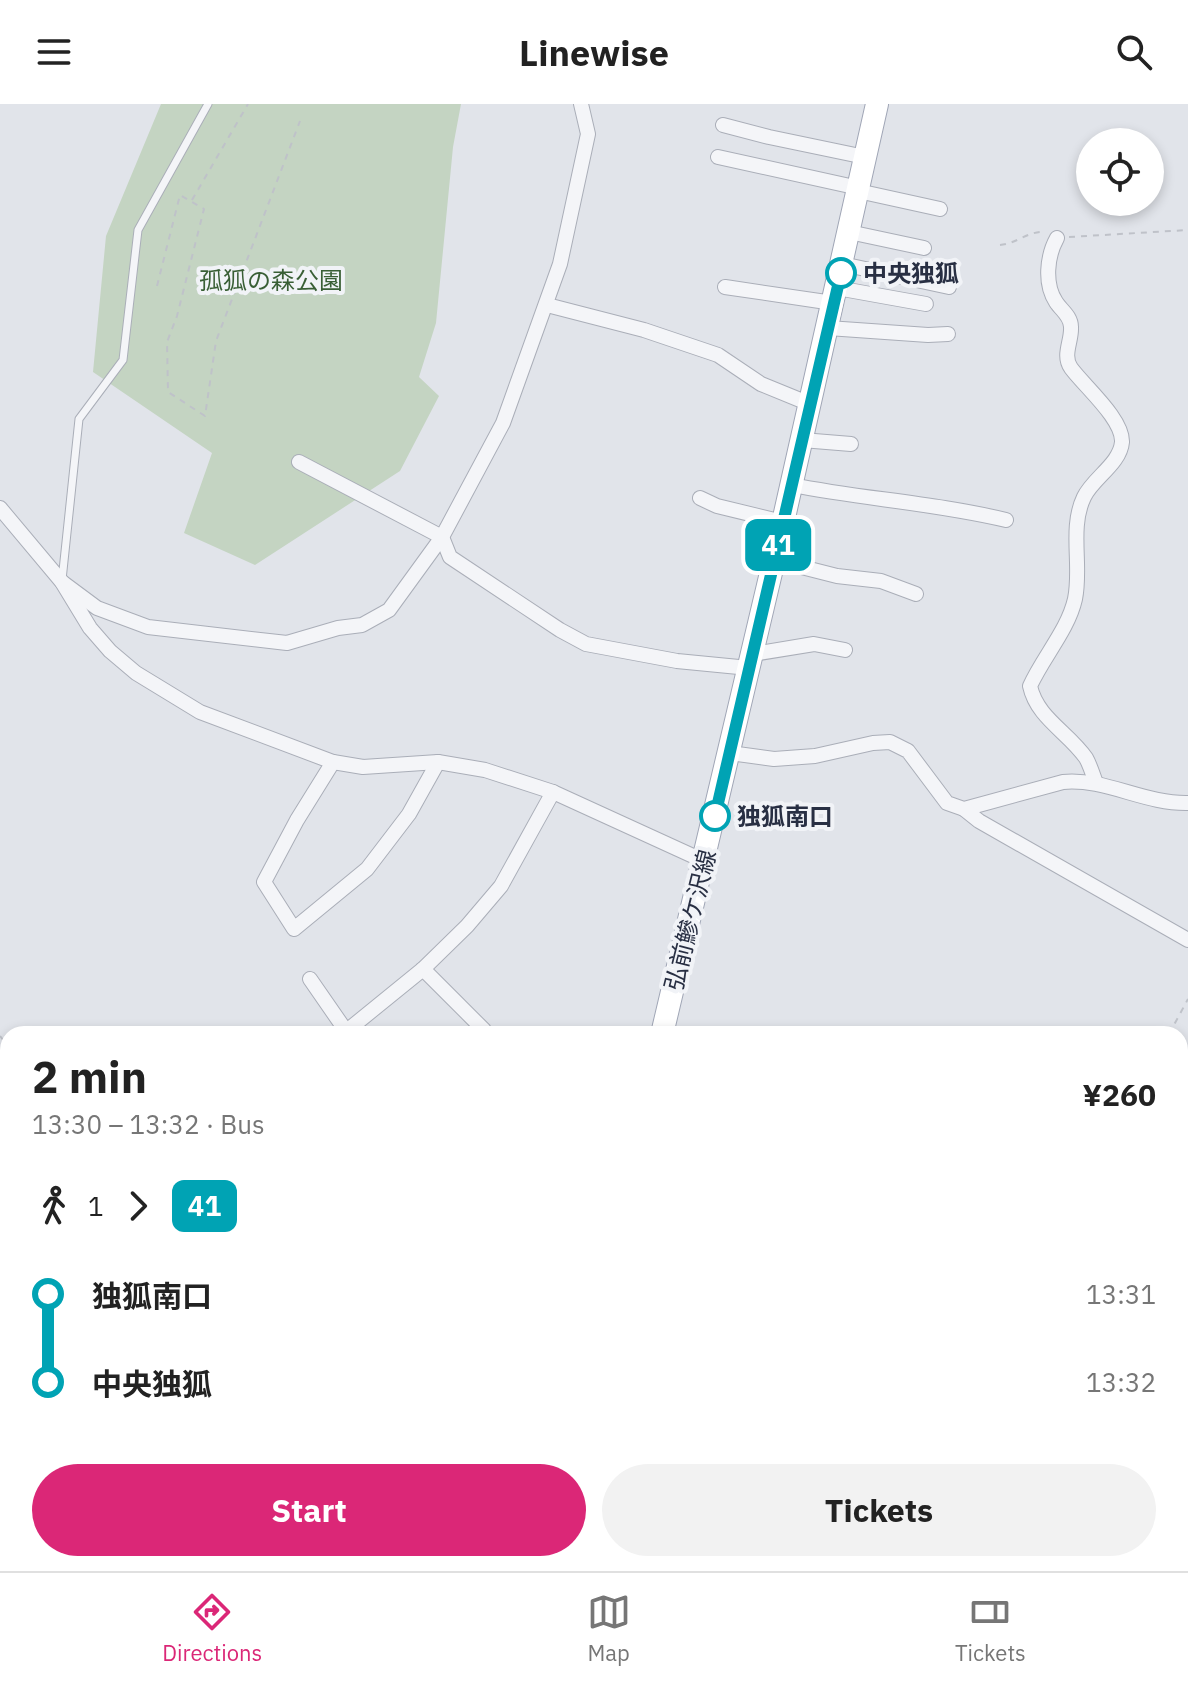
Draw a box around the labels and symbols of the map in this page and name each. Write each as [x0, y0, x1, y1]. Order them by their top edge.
place label: 中央独狐 [863, 257, 959, 289]
marker: 中央独狐 [826, 258, 856, 288]
park label: 孤狐の森公園 [199, 264, 343, 296]
line badge: 41 [742, 519, 814, 571]
place label: 独狐南口 [737, 800, 833, 832]
marker: 独狐南口 [700, 801, 730, 831]
street label: 弘前鰺ケ沢線 [657, 846, 723, 994]

